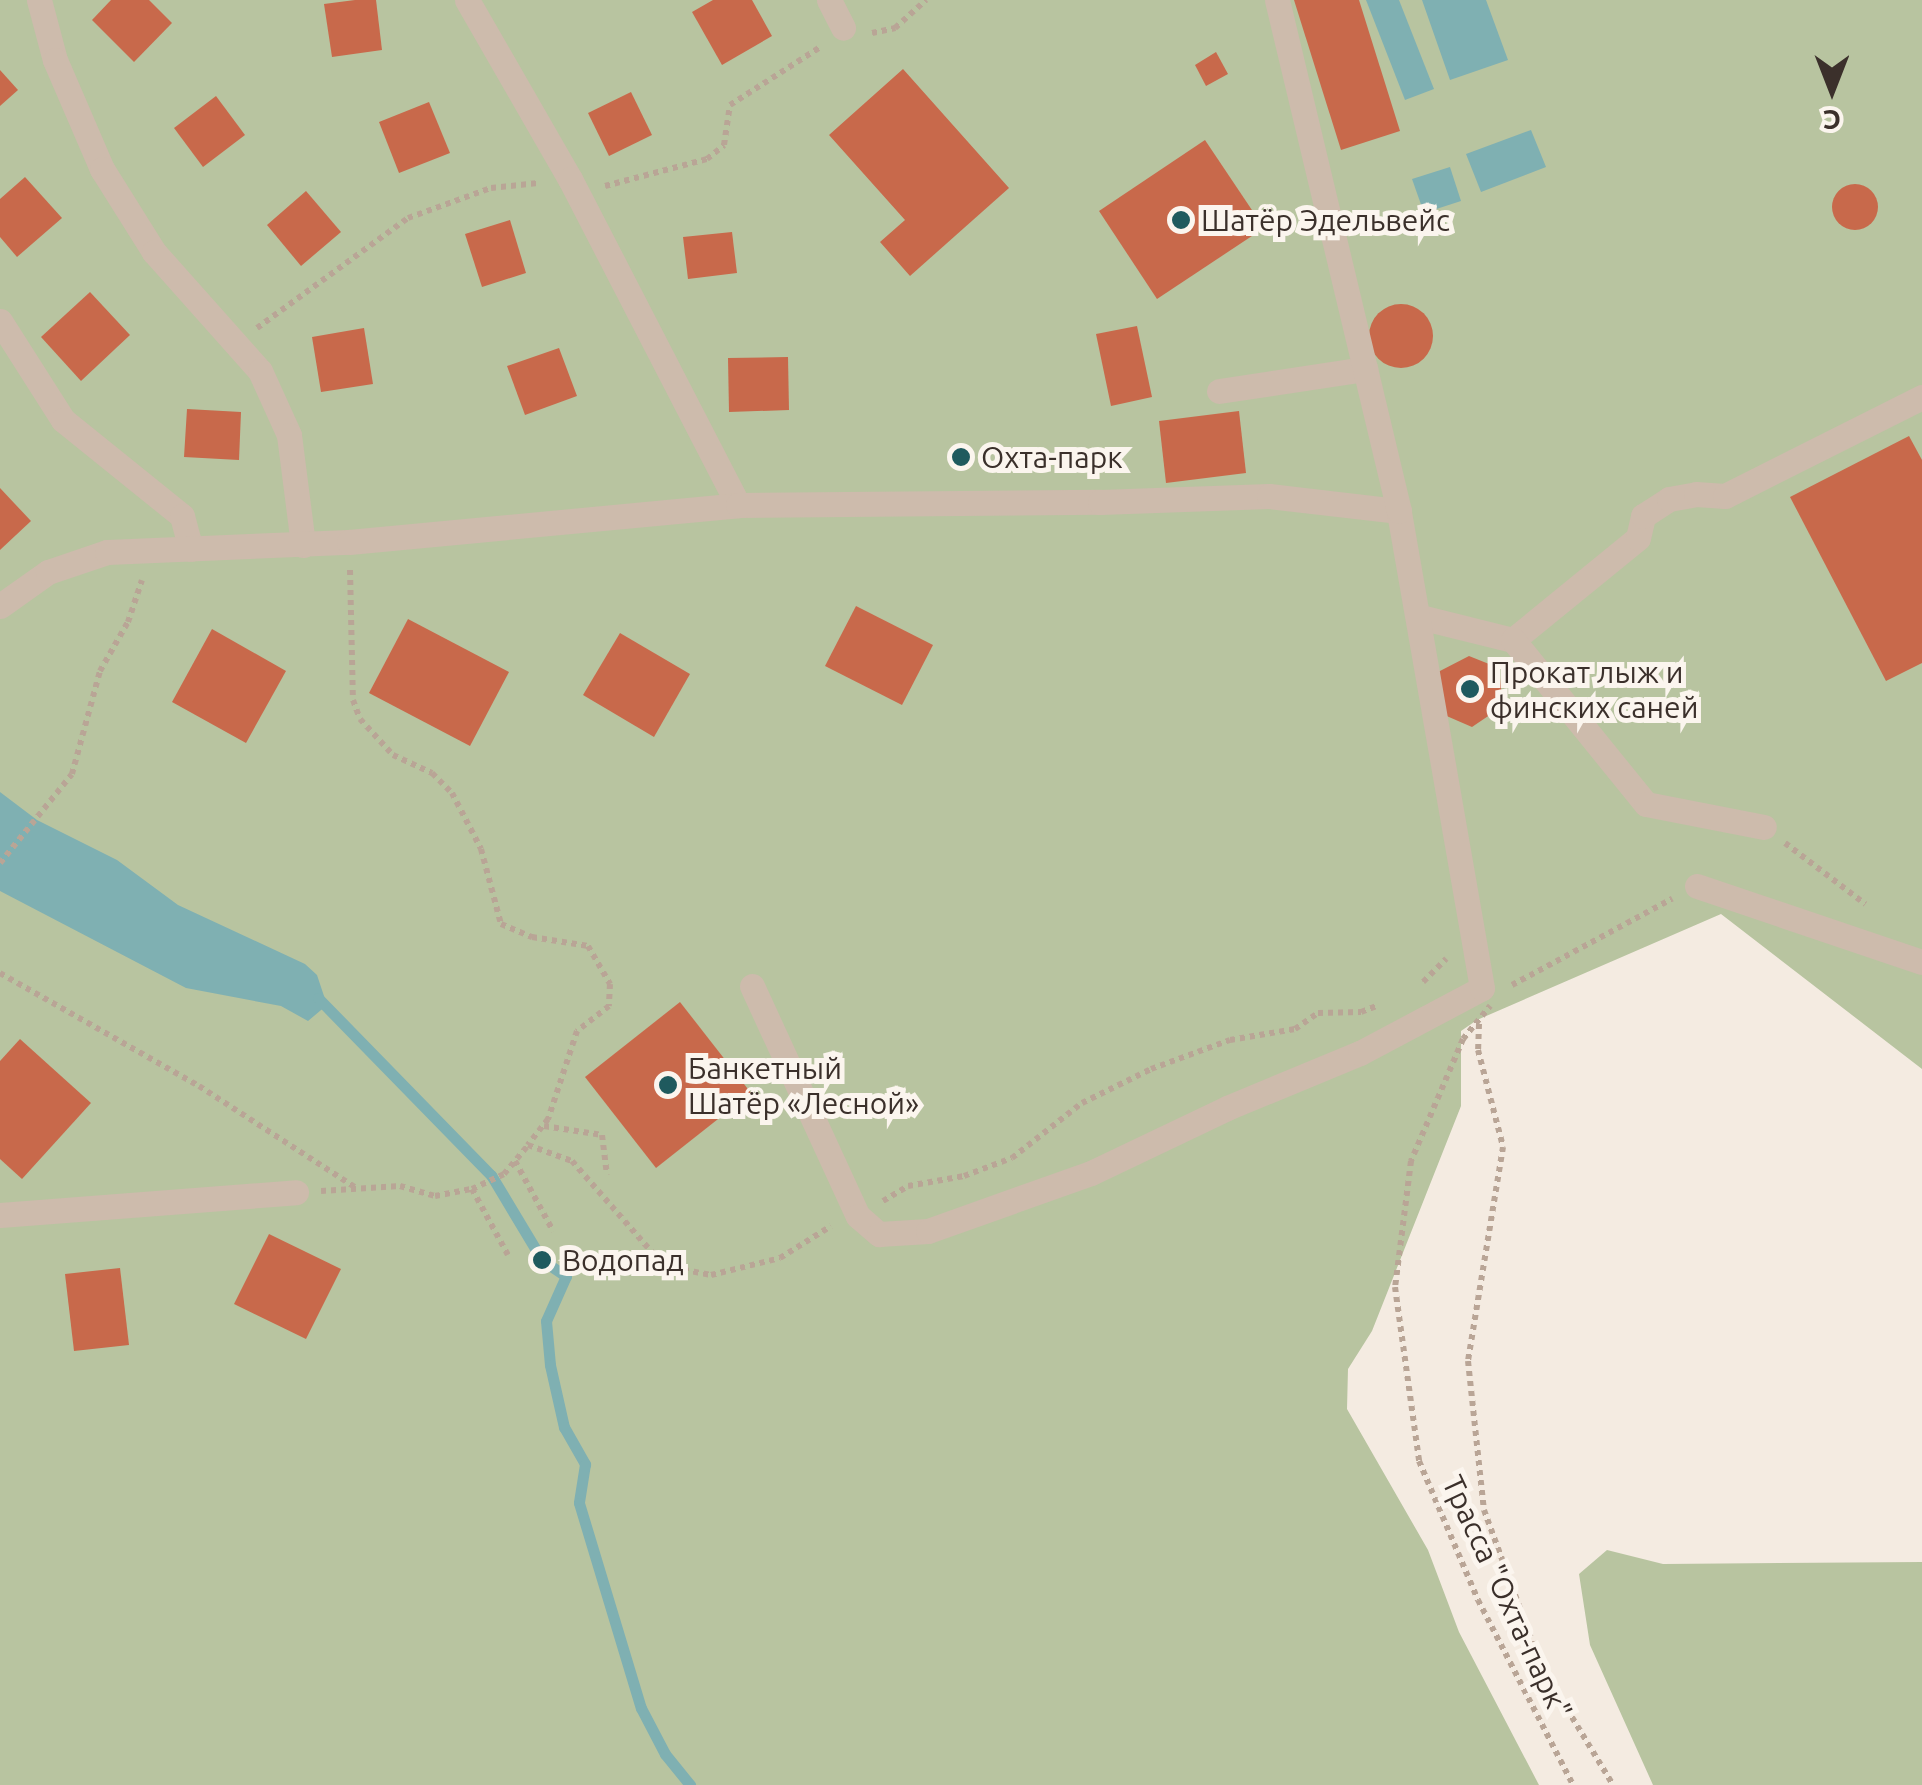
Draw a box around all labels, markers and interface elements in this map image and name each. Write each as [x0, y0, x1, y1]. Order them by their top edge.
north arrow [1782, 40, 1882, 140]
text: С [1823, 105, 1841, 136]
place label: Шатёр Эдельвейс [1201, 202, 1450, 238]
marker: Шатёр Эдельвейс [1170, 209, 1192, 231]
place label: Охта-парк [981, 439, 1123, 475]
marker: Охта-парк [950, 446, 972, 468]
place label: Прокат лыж и финских саней [1490, 654, 1698, 724]
marker: Прокат лыж и финских саней [1459, 678, 1481, 700]
place label: Банкетный Шатёр «Лесной» [688, 1050, 919, 1120]
marker: Банкетный Шатёр «Лесной» [657, 1074, 679, 1096]
place label: Водопад [562, 1242, 684, 1278]
marker: Водопад [531, 1249, 553, 1271]
street label: Трасса "Охта-парк" [1435, 1470, 1579, 1724]

